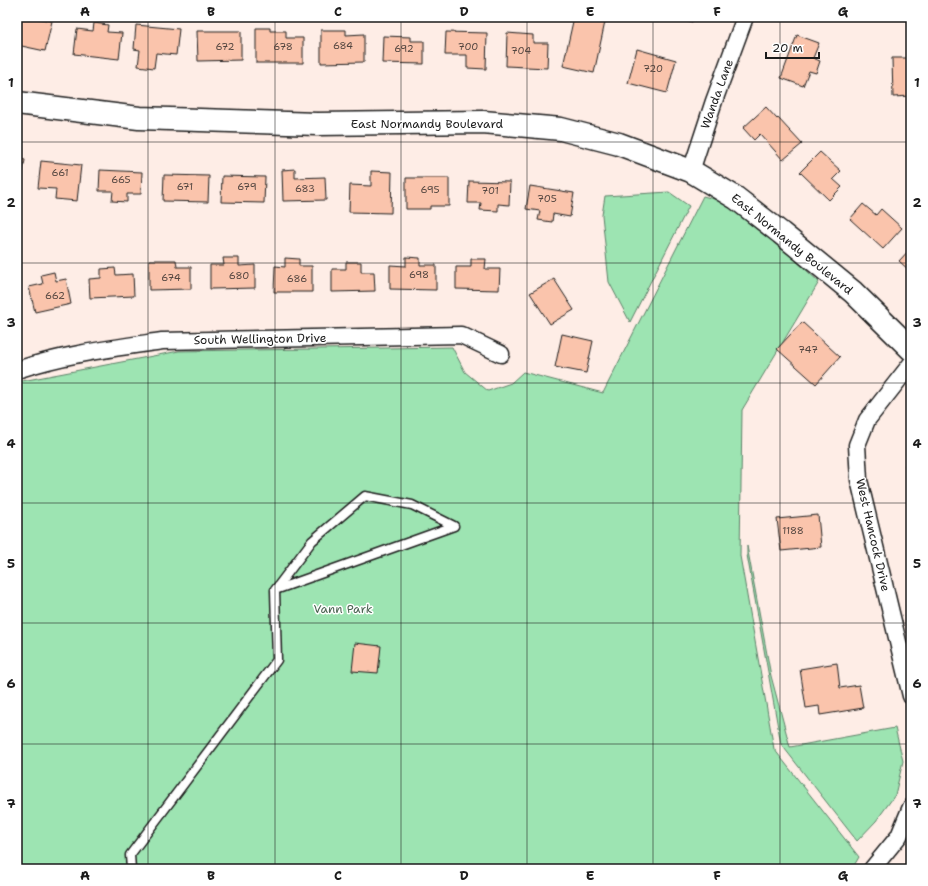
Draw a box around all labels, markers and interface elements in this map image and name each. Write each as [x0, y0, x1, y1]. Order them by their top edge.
text: A [80, 3, 90, 20]
text: B [207, 3, 215, 20]
text: C [334, 3, 342, 20]
text: D [459, 3, 469, 20]
text: E [586, 3, 595, 20]
text: F [713, 3, 721, 20]
text: G [838, 3, 849, 20]
scale bar [766, 34, 819, 60]
house number: 684 [333, 39, 353, 52]
house number: 672 [215, 40, 235, 53]
house number: 678 [273, 40, 293, 53]
house number: 700 [458, 40, 478, 53]
text: 20 m [772, 40, 803, 56]
house number: 692 [394, 42, 414, 55]
house number: 704 [511, 44, 531, 57]
street label: Wanda Lane [697, 57, 737, 131]
house number: 720 [643, 62, 663, 75]
text: 1 [8, 74, 14, 91]
text: 1 [914, 74, 920, 91]
street label: East Normandy Boulevard [351, 116, 504, 132]
house number: 661 [51, 166, 69, 179]
house number: 665 [111, 173, 131, 186]
house number: 671 [177, 180, 193, 193]
house number: 679 [237, 180, 257, 193]
house number: 683 [295, 182, 315, 195]
house number: 695 [420, 183, 440, 196]
house number: 701 [481, 184, 499, 197]
street label: East Normandy Boulevard [728, 190, 857, 298]
house number: 705 [537, 192, 557, 205]
text: 2 [6, 194, 16, 211]
text: 2 [912, 194, 922, 211]
house number: 698 [409, 268, 429, 281]
house number: 680 [229, 269, 249, 282]
house number: 674 [161, 271, 181, 284]
house number: 686 [287, 272, 307, 285]
house number: 662 [45, 289, 65, 302]
text: 3 [6, 314, 16, 331]
text: 3 [912, 314, 922, 331]
street label: South Wellington Drive [193, 330, 327, 348]
house number: 747 [798, 343, 818, 356]
text: 4 [6, 435, 16, 452]
text: 4 [912, 435, 922, 452]
street label: West Hancock Drive [852, 477, 894, 593]
house number: 1188 [782, 524, 804, 537]
text: 5 [7, 555, 15, 572]
text: 5 [913, 555, 921, 572]
park label: Vann Park [313, 601, 373, 617]
text: 6 [6, 675, 16, 692]
text: 6 [912, 675, 922, 692]
text: 7 [6, 795, 16, 812]
text: 7 [912, 795, 922, 812]
text: A [80, 867, 90, 884]
text: B [207, 867, 215, 884]
text: C [334, 867, 342, 884]
text: D [459, 867, 469, 884]
text: E [586, 867, 595, 884]
text: F [713, 867, 721, 884]
text: G [838, 867, 849, 884]

